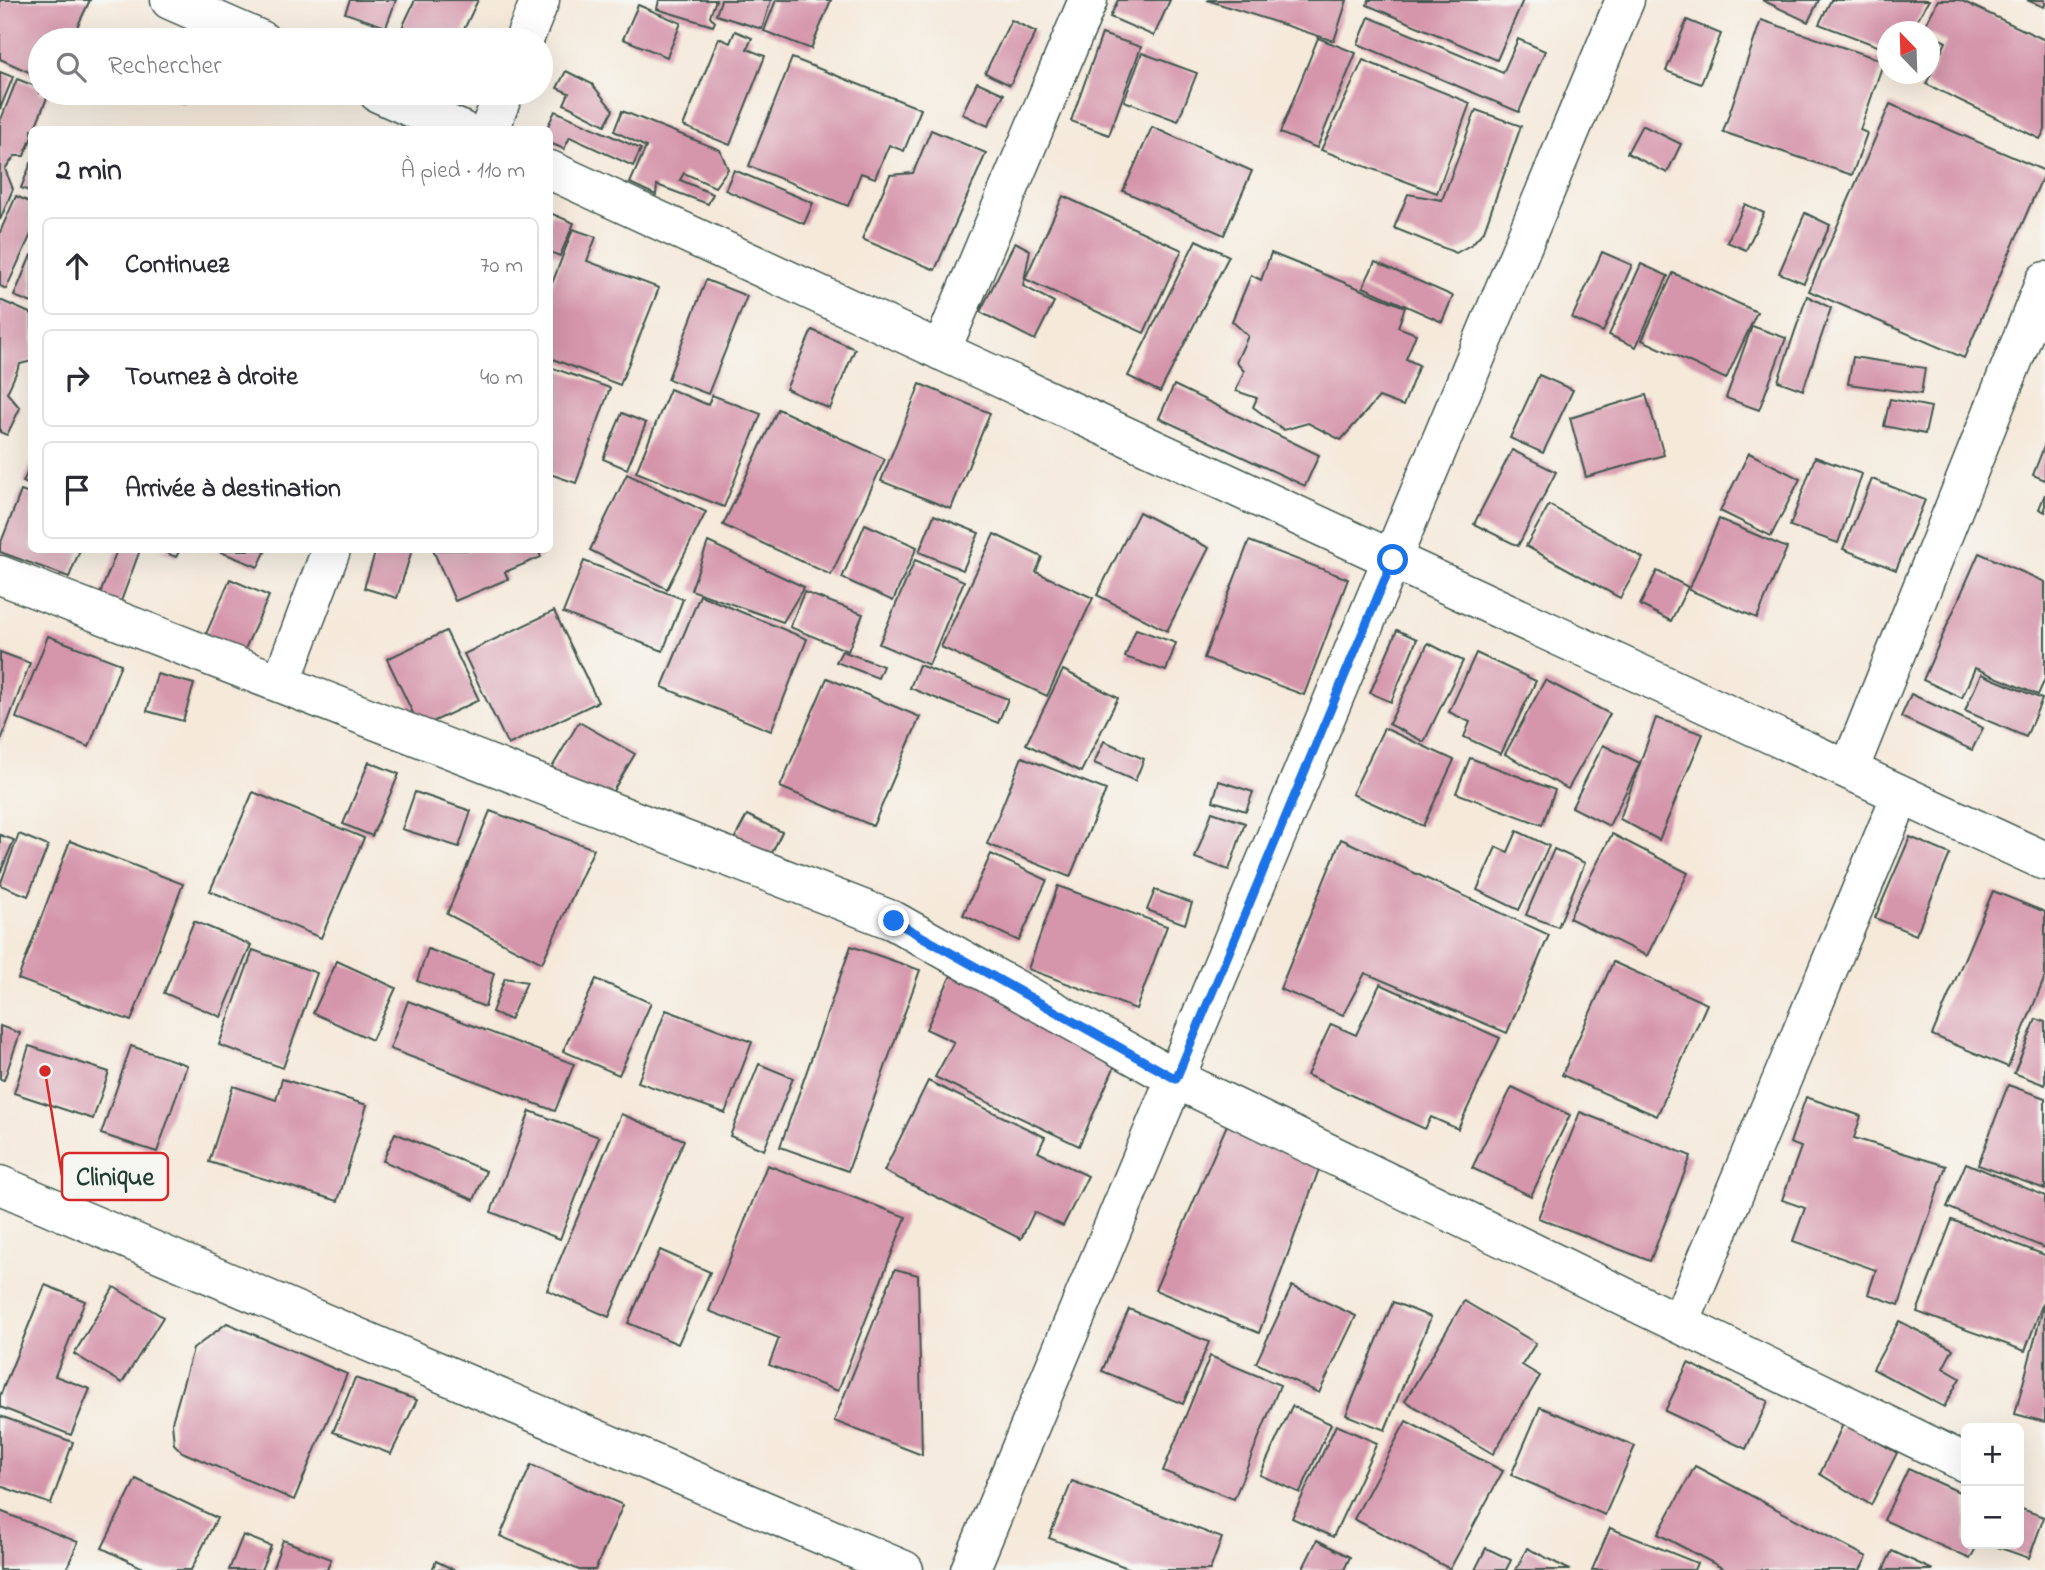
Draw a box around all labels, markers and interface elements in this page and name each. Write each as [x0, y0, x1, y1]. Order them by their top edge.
north arrow [1877, 21, 1940, 84]
search box [28, 28, 553, 105]
icon: search [52, 48, 90, 86]
text: Rechercher [108, 48, 221, 86]
text: 2 min [56, 150, 122, 194]
text: À pied · 110 m [401, 155, 525, 188]
icon: ahead [58, 247, 96, 285]
text: Continuez [125, 247, 229, 285]
text: 70 m [480, 250, 523, 283]
icon: right [58, 359, 96, 397]
text: Tournez à droite [125, 359, 298, 397]
text: 40 m [480, 362, 523, 395]
icon: arrive [58, 471, 96, 509]
text: Arrivée à destination [125, 471, 341, 509]
route start [1377, 544, 1408, 575]
route end [878, 905, 909, 936]
callout: Clinique [62, 1153, 168, 1200]
text: Clinique [76, 1160, 155, 1198]
map controls [1961, 1423, 2024, 1549]
button: + [1961, 1423, 2024, 1486]
button: − [1961, 1486, 2024, 1549]

